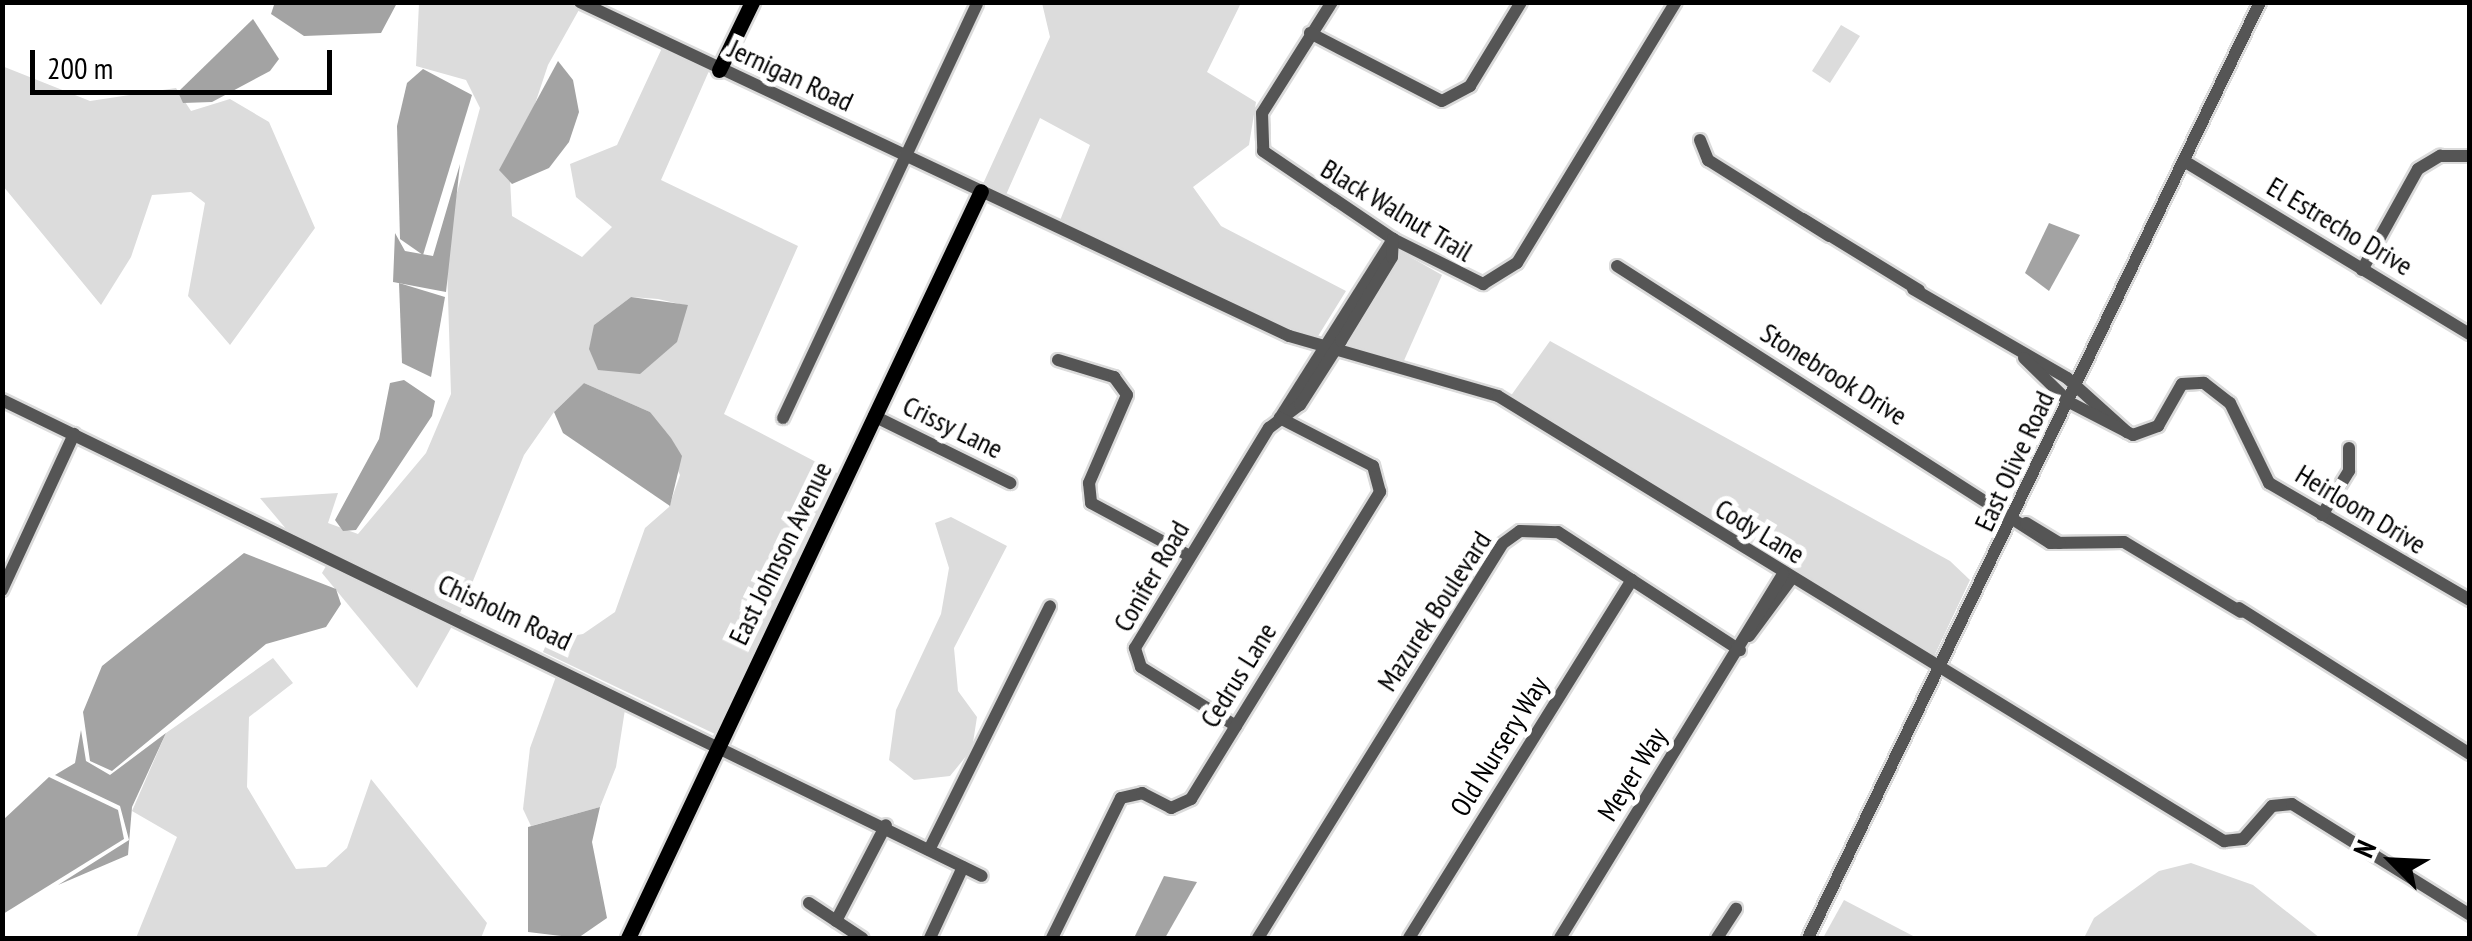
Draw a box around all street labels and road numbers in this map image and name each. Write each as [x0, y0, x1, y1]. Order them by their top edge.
street label: Jernigan Road [723, 32, 859, 118]
street label: Black Walnut Trail [1314, 151, 1480, 269]
street label: El Estrecho Drive [2261, 169, 2419, 283]
street label: Stonebrook Drive [1754, 315, 1914, 433]
street label: East Olive Road [1967, 386, 2061, 536]
street label: Crissy Lane [897, 388, 1009, 466]
street label: East Johnson Avenue [721, 456, 839, 650]
street label: Heirloom Drive [2290, 457, 2432, 561]
street label: Cody Lane [1709, 491, 1811, 571]
street label: Conifer Road [1106, 515, 1196, 637]
street label: Mazurek Boulevard [1370, 525, 1498, 697]
street label: Chisholm Road [433, 566, 577, 658]
street label: Cedrus Lane [1193, 616, 1283, 734]
street label: Old Nursery Way [1442, 669, 1556, 823]
street label: Meyer Way [1590, 721, 1674, 827]

